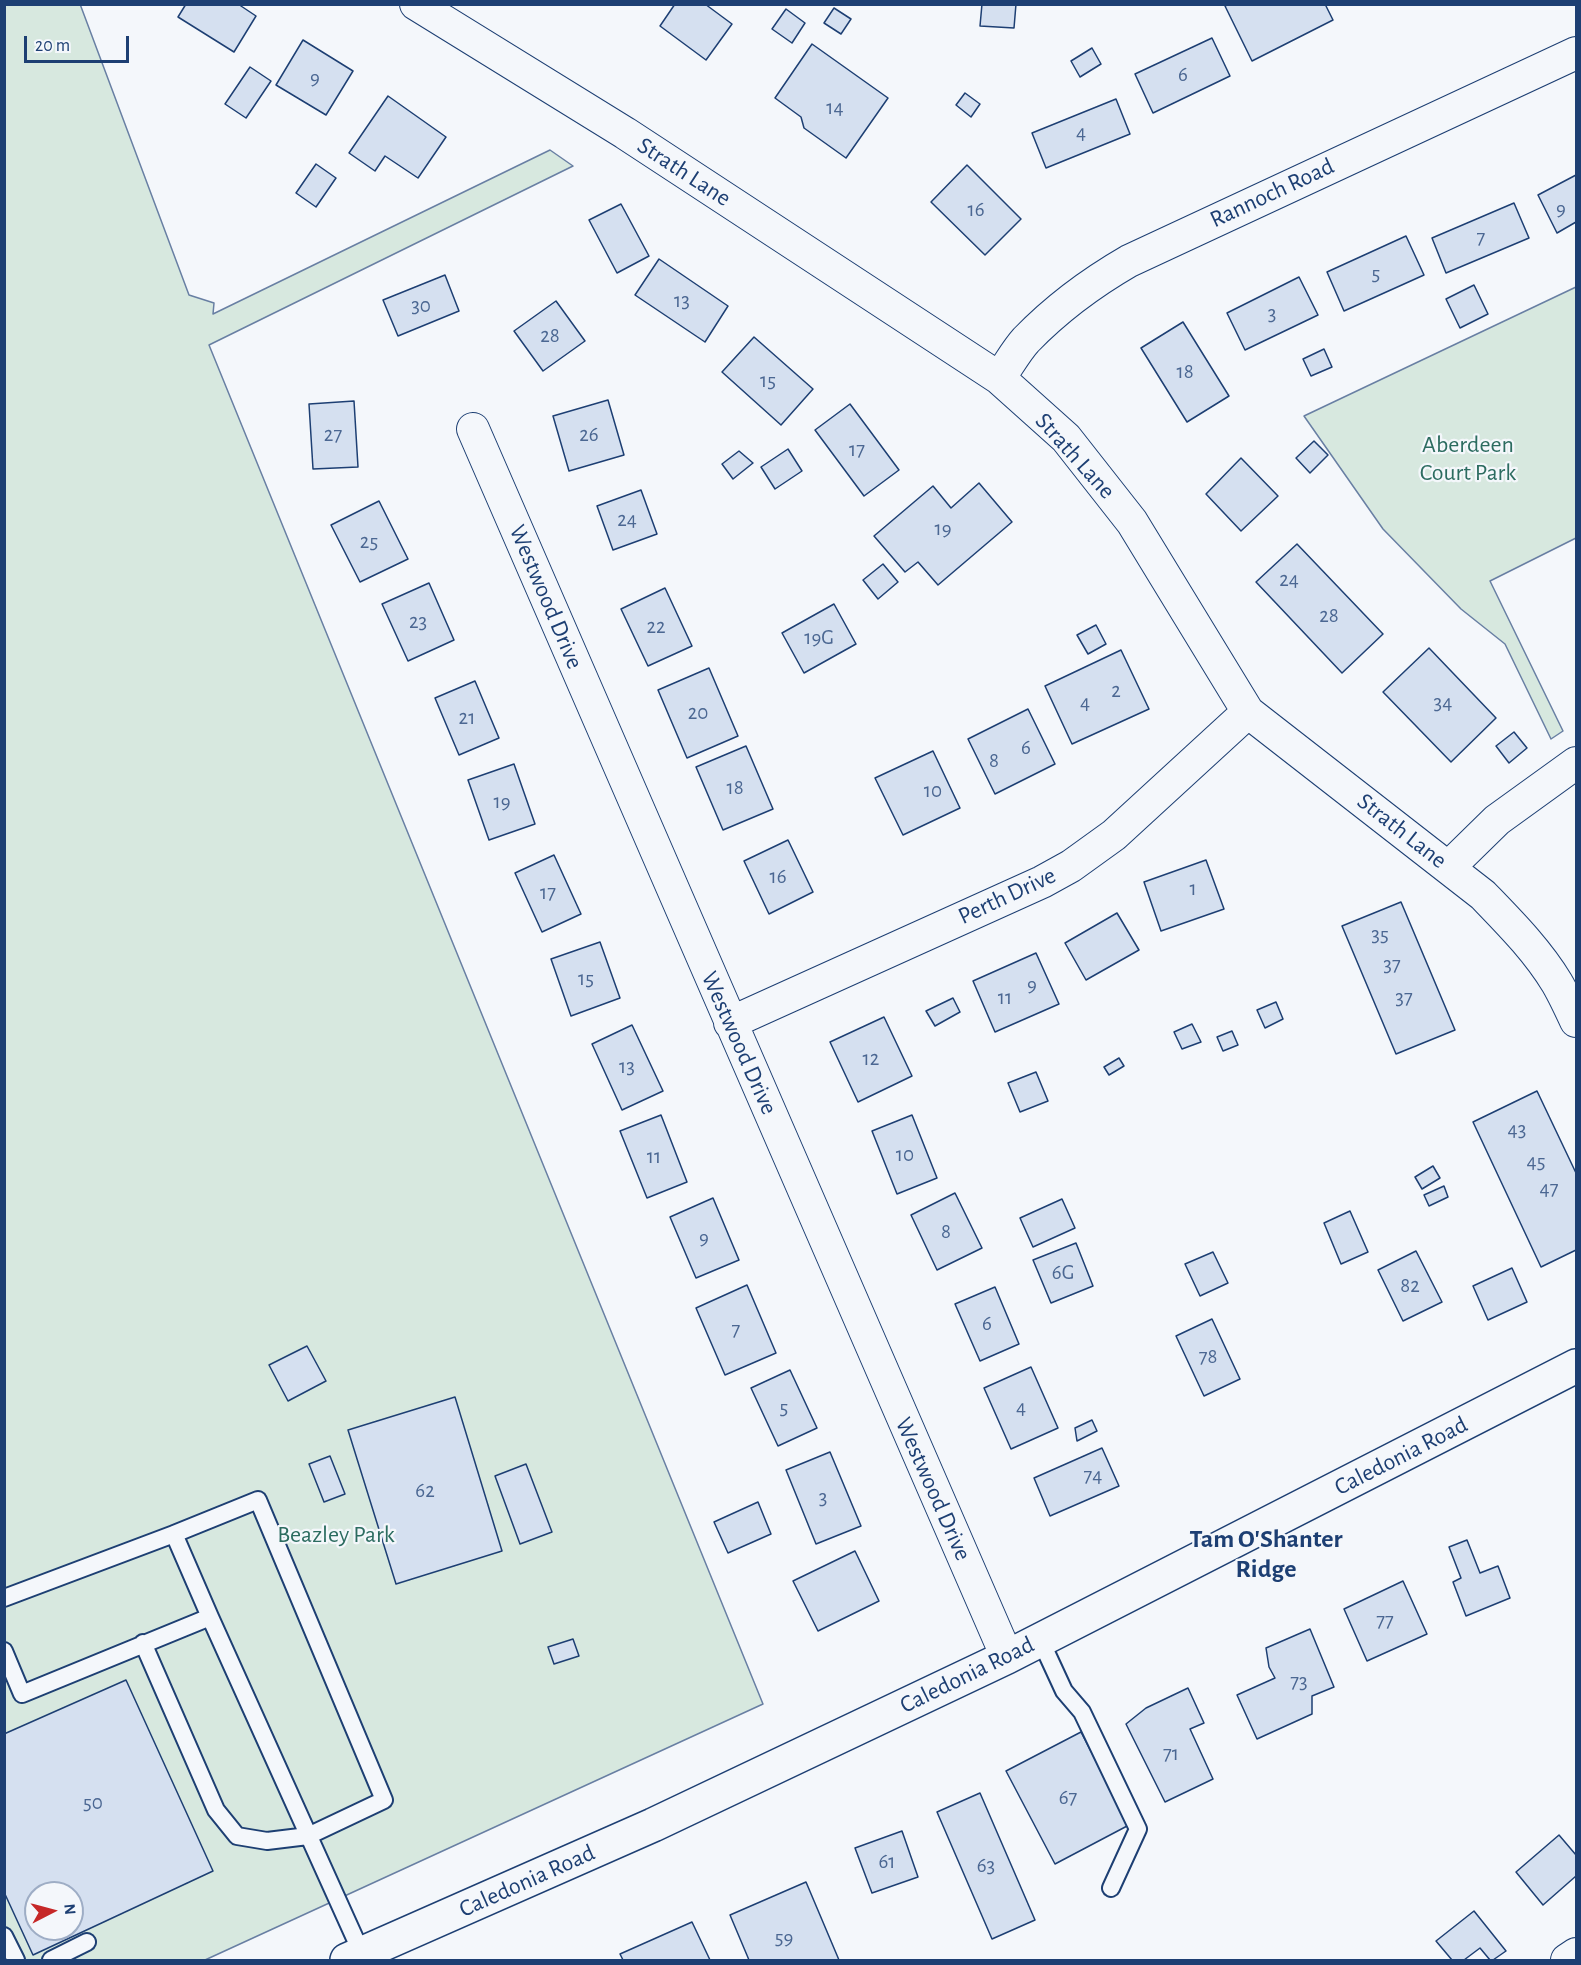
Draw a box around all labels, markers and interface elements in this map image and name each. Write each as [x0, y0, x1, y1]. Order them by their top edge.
scale bar [27, 24, 132, 62]
text: 20 m [35, 37, 70, 55]
house number: 6 [1178, 62, 1188, 88]
house number: 9 [310, 65, 320, 91]
house number: 14 [826, 95, 844, 121]
house number: 4 [1076, 120, 1086, 146]
street label: Strath Lane [632, 131, 736, 213]
street label: Rannoch Road [1205, 152, 1339, 234]
house number: 9 [1556, 196, 1566, 222]
house number: 16 [967, 197, 985, 223]
house number: 7 [1477, 225, 1485, 251]
house number: 5 [1372, 261, 1380, 287]
house number: 13 [674, 288, 690, 314]
house number: 30 [411, 293, 431, 319]
house number: 3 [1268, 301, 1276, 327]
house number: 28 [540, 323, 560, 349]
house number: 18 [1176, 359, 1194, 385]
house number: 15 [760, 368, 776, 394]
street label: Strath Lane [1029, 407, 1121, 505]
house number: 27 [324, 422, 342, 448]
house number: 26 [579, 422, 599, 448]
park label: Aberdeen Court Park [1420, 431, 1516, 487]
house number: 17 [849, 437, 865, 463]
house number: 24 [617, 507, 637, 533]
house number: 19 [934, 516, 952, 542]
street label: Westwood Drive [503, 521, 589, 673]
house number: 25 [360, 529, 378, 555]
house number: 24 [1279, 567, 1299, 593]
house number: 28 [1319, 603, 1339, 629]
house number: 23 [409, 609, 427, 635]
house number: 22 [646, 614, 666, 640]
house number: 19G [804, 625, 834, 651]
house number: 2 [1111, 678, 1121, 704]
house number: 4 [1080, 690, 1090, 716]
house number: 34 [1434, 690, 1452, 716]
house number: 20 [688, 700, 708, 726]
house number: 21 [459, 705, 475, 731]
house number: 6 [1021, 735, 1031, 761]
house number: 8 [989, 748, 999, 774]
house number: 18 [726, 775, 744, 801]
house number: 10 [924, 778, 942, 804]
street label: Strath Lane [1351, 787, 1453, 875]
house number: 19 [493, 789, 511, 815]
street label: Perth Drive [954, 861, 1060, 931]
house number: 16 [769, 864, 787, 890]
house number: 1 [1189, 876, 1197, 902]
house number: 17 [540, 880, 556, 906]
house number: 35 [1371, 922, 1389, 948]
house number: 37 [1383, 952, 1401, 978]
house number: 15 [578, 966, 594, 992]
street label: Westwood Drive [695, 967, 783, 1119]
house number: 9 [1027, 972, 1037, 998]
house number: 11 [998, 985, 1012, 1011]
house number: 37 [1395, 985, 1413, 1011]
house number: 12 [863, 1046, 879, 1072]
house number: 13 [619, 1054, 635, 1080]
house number: 43 [1508, 1117, 1526, 1143]
house number: 10 [896, 1142, 914, 1168]
house number: 11 [647, 1144, 661, 1170]
house number: 45 [1527, 1149, 1545, 1175]
house number: 47 [1540, 1176, 1558, 1202]
house number: 8 [941, 1219, 951, 1245]
house number: 9 [699, 1225, 709, 1251]
house number: 6G [1052, 1260, 1074, 1286]
house number: 82 [1400, 1273, 1420, 1299]
house number: 6 [982, 1311, 992, 1337]
house number: 7 [732, 1317, 740, 1343]
house number: 78 [1199, 1344, 1217, 1370]
house number: 5 [780, 1395, 788, 1421]
house number: 4 [1016, 1395, 1026, 1421]
street label: Caledonia Road [1330, 1410, 1472, 1502]
street label: Westwood Drive [889, 1413, 977, 1565]
house number: 74 [1084, 1463, 1102, 1489]
house number: 62 [415, 1478, 435, 1504]
house number: 3 [819, 1485, 827, 1511]
park label: Beazley Park [277, 1521, 395, 1549]
district label: Tam O'Shanter Ridge [1189, 1523, 1343, 1584]
house number: 77 [1376, 1608, 1394, 1634]
street label: Caledonia Road [895, 1630, 1039, 1720]
house number: 73 [1290, 1669, 1308, 1695]
house number: 71 [1163, 1741, 1179, 1767]
house number: 67 [1059, 1785, 1077, 1811]
house number: 50 [83, 1790, 103, 1816]
street label: Caledonia Road [455, 1838, 599, 1924]
house number: 61 [878, 1849, 896, 1875]
house number: 63 [977, 1853, 995, 1879]
north arrow [24, 1881, 84, 1941]
text: N [61, 1903, 78, 1916]
house number: 59 [775, 1925, 793, 1951]

